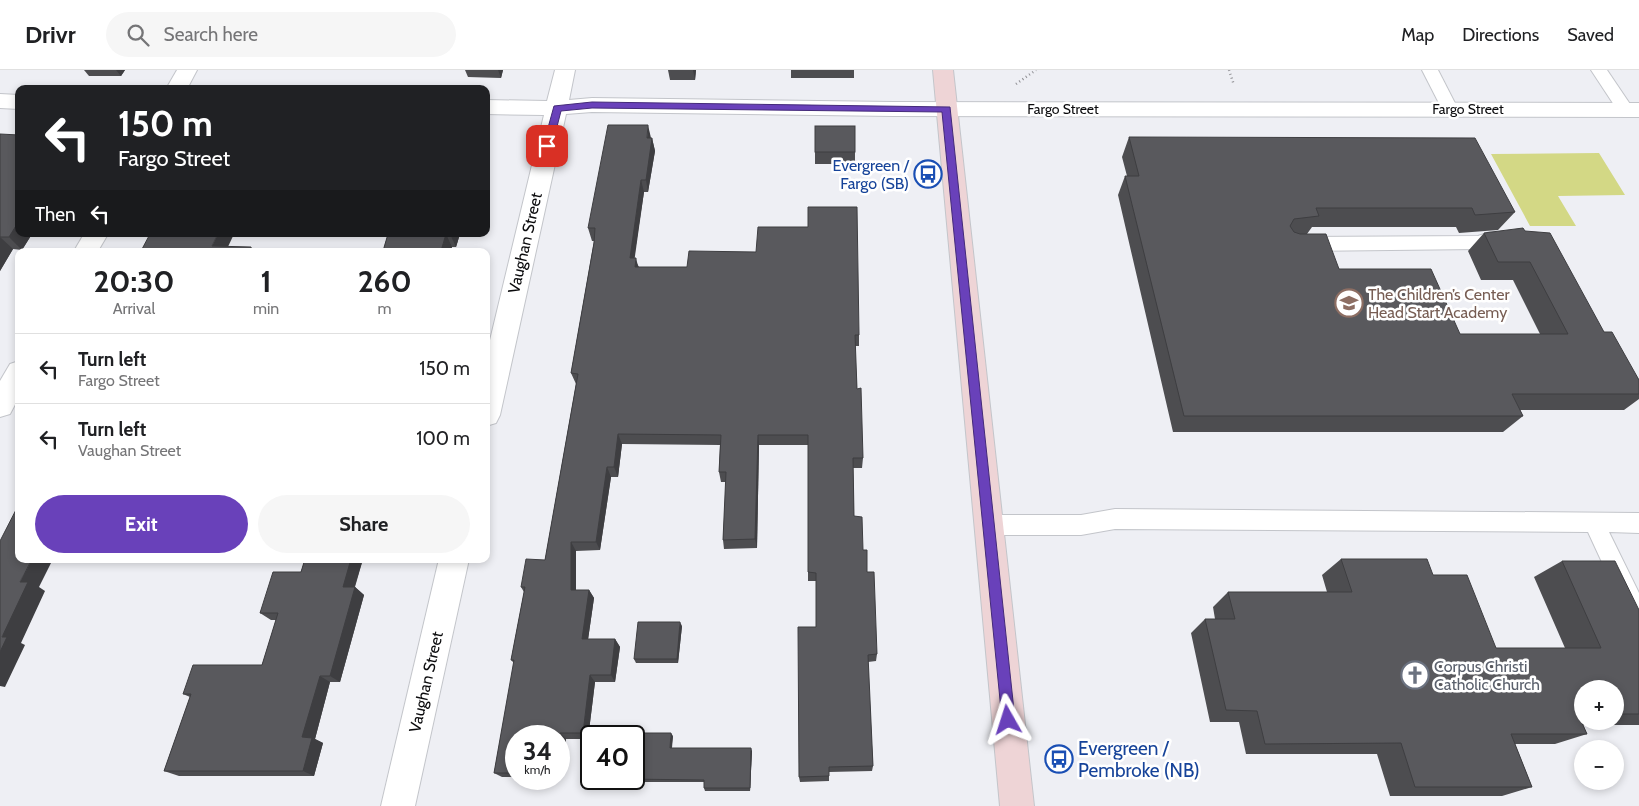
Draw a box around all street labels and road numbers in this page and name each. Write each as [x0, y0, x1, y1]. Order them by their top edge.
street label: Fargo Street [1027, 100, 1099, 118]
street label: Fargo Street [1432, 100, 1504, 118]
street label: Vaughan Street [504, 190, 546, 295]
street label: Vaughan Street [405, 629, 447, 734]

